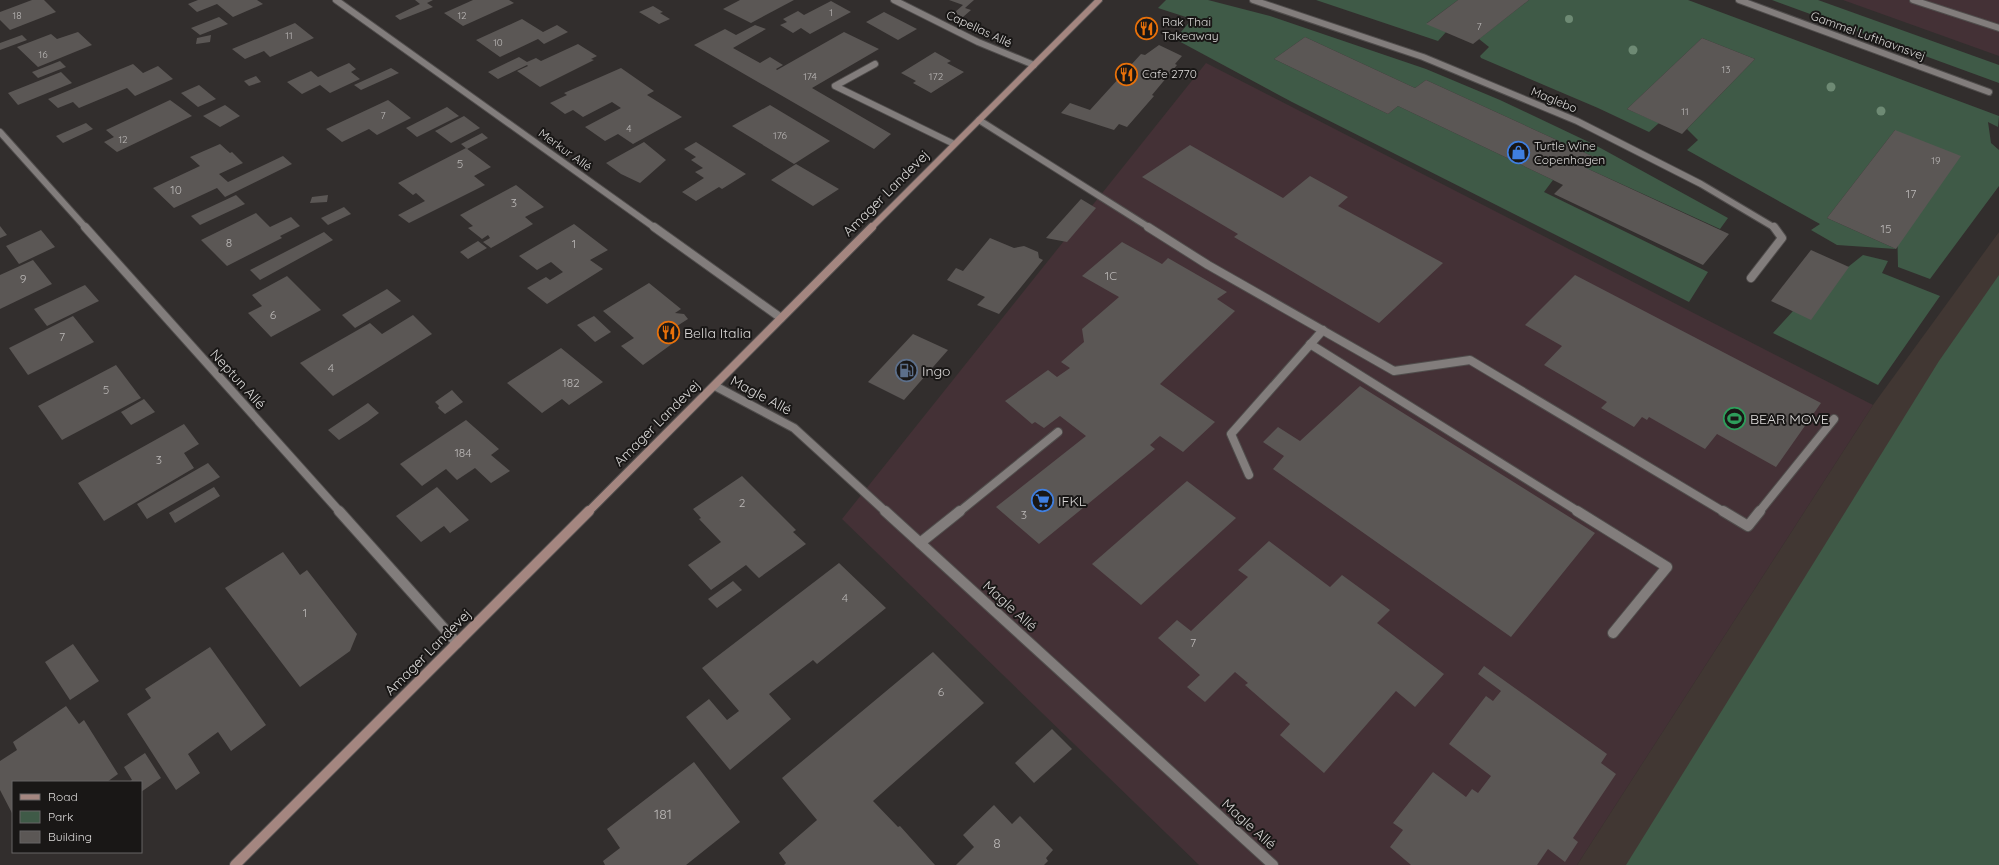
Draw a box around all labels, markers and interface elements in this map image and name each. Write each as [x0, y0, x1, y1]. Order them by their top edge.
house number: 1 [829, 6, 833, 19]
street label: Capellas Allé [944, 7, 1015, 50]
street label: Gammel Lufthavnsvej [1809, 8, 1928, 63]
house number: 18 [12, 9, 22, 22]
house number: 12 [457, 9, 467, 22]
place label: Rak Thai Takeaway [1162, 14, 1219, 43]
restaurant icon: Rak Thai Takeaway [1134, 16, 1160, 42]
house number: 7 [1476, 20, 1482, 33]
house number: 11 [285, 29, 293, 42]
house number: 10 [493, 36, 503, 49]
house number: 16 [38, 48, 48, 61]
restaurant icon: Cafe 2770 [1114, 61, 1140, 87]
house number: 13 [1722, 63, 1730, 76]
place label: Cafe 2770 [1142, 66, 1197, 81]
house number: 174 [803, 70, 817, 83]
house number: 172 [929, 70, 944, 83]
street label: Maglebo [1529, 83, 1580, 116]
house number: 11 [1681, 105, 1689, 118]
house number: 7 [380, 109, 386, 122]
house number: 4 [626, 122, 632, 135]
street label: Merkur Allé [536, 125, 595, 174]
house number: 176 [773, 129, 788, 142]
house number: 12 [118, 133, 128, 146]
place label: Turtle Wine Copenhagen [1534, 138, 1605, 167]
shop icon: Turtle Wine Copenhagen [1506, 140, 1532, 166]
street label: Amager Landevej [839, 146, 933, 240]
house number: 19 [1931, 154, 1941, 167]
house number: 5 [457, 156, 463, 171]
house number: 10 [170, 182, 182, 197]
house number: 17 [1906, 186, 1916, 201]
house number: 3 [511, 195, 517, 210]
house number: 15 [1881, 221, 1891, 236]
house number: 8 [226, 235, 232, 250]
house number: 1 [572, 236, 576, 251]
house number: 1C [1105, 268, 1117, 283]
house number: 9 [20, 271, 27, 286]
house number: 6 [270, 307, 277, 322]
restaurant icon: Bella Italia [655, 320, 681, 346]
place label: Bella Italia [684, 324, 751, 342]
house number: 7 [59, 329, 65, 344]
street label: Neptun Allé [206, 345, 270, 413]
fuel station icon: Ingo [894, 358, 920, 384]
house number: 4 [328, 360, 334, 375]
place label: Ingo [922, 362, 951, 380]
street label: Magle Allé [727, 371, 795, 419]
house number: 182 [562, 375, 580, 390]
street label: Amager Landevej [610, 376, 704, 470]
house number: 5 [103, 382, 109, 397]
sports icon: BEAR MOVE [1721, 406, 1747, 432]
place label: BEAR MOVE [1750, 410, 1829, 428]
house number: 184 [454, 445, 472, 460]
house number: 3 [156, 452, 162, 467]
supermarket icon: IFKL [1030, 488, 1056, 514]
place label: IFKL [1058, 492, 1087, 510]
house number: 2 [739, 495, 746, 510]
house number: 3 [1021, 507, 1027, 522]
street label: Magle Allé [979, 577, 1041, 635]
house number: 4 [842, 590, 848, 605]
house number: 1 [303, 605, 307, 620]
street label: Amager Landevej [381, 605, 475, 699]
house number: 7 [1190, 635, 1196, 650]
house number: 6 [938, 684, 945, 699]
legend [12, 781, 142, 853]
text: Road [48, 789, 78, 804]
street label: Magle Allé [1218, 795, 1280, 853]
house number: 181 [654, 805, 672, 823]
text: Park [48, 809, 73, 824]
text: Building [48, 829, 92, 844]
house number: 8 [993, 834, 1001, 852]

